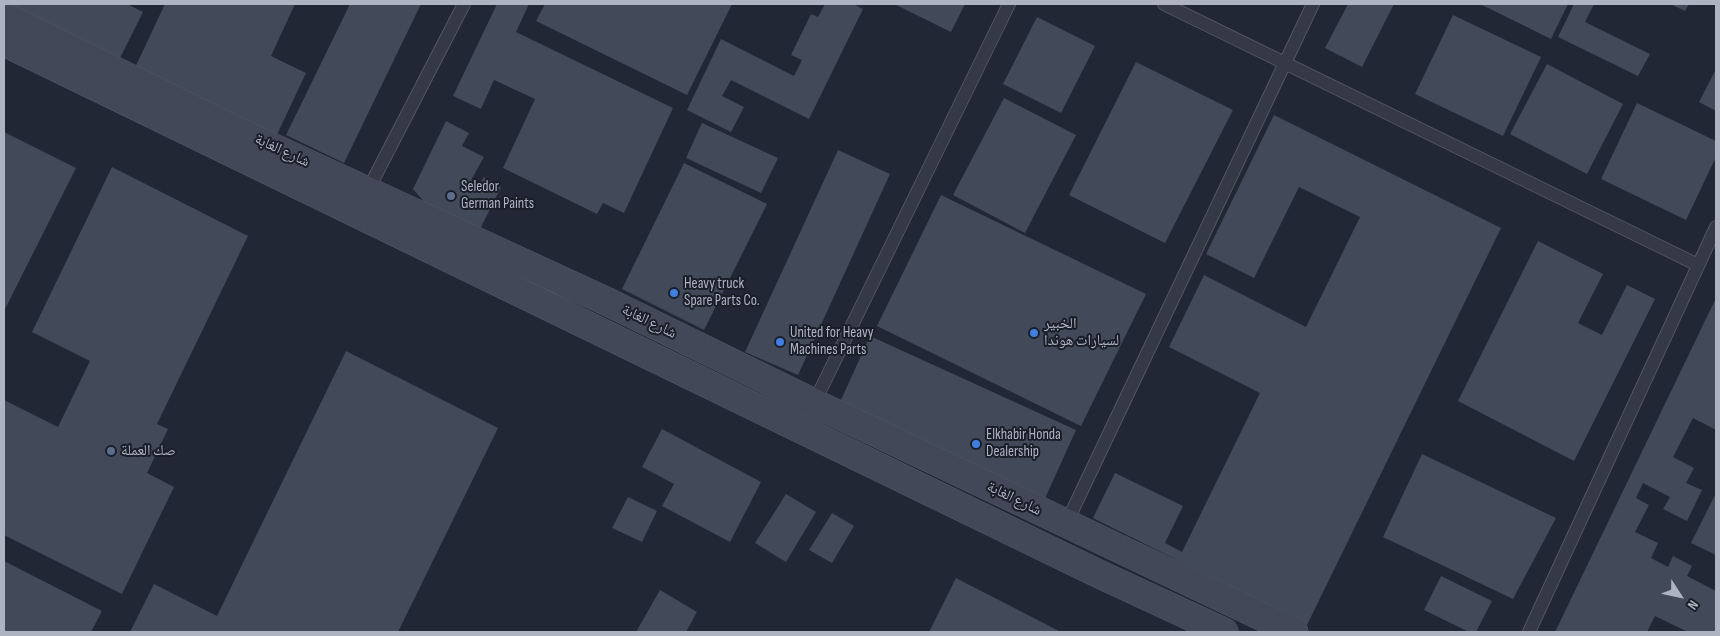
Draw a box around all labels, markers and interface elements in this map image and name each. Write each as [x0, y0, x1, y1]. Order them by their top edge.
street label: شارع الغابة [252, 130, 312, 172]
place label: Seledor German Paints [461, 178, 534, 213]
marker: Seledor German Paints [445, 190, 457, 202]
place label: Heavy truck Spare Parts Co. [684, 275, 760, 310]
marker: Heavy truck Spare Parts Co. [668, 287, 680, 299]
street label: شارع الغابة [619, 301, 679, 343]
place label: الخبير لسيارات هوندا [1044, 315, 1119, 350]
place label: United for Heavy Machines Parts [790, 324, 874, 359]
marker: الخبير لسيارات هوندا [1028, 327, 1040, 339]
marker: United for Heavy Machines Parts [774, 336, 786, 348]
place label: Elkhabir Honda Dealership [986, 426, 1061, 461]
marker: Elkhabir Honda Dealership [970, 438, 982, 450]
place label: صك العملة [121, 442, 176, 460]
marker: صك العملة [105, 445, 117, 457]
street label: شارع الغابة [984, 478, 1044, 520]
north arrow [1655, 571, 1705, 621]
text: N [1684, 597, 1702, 613]

